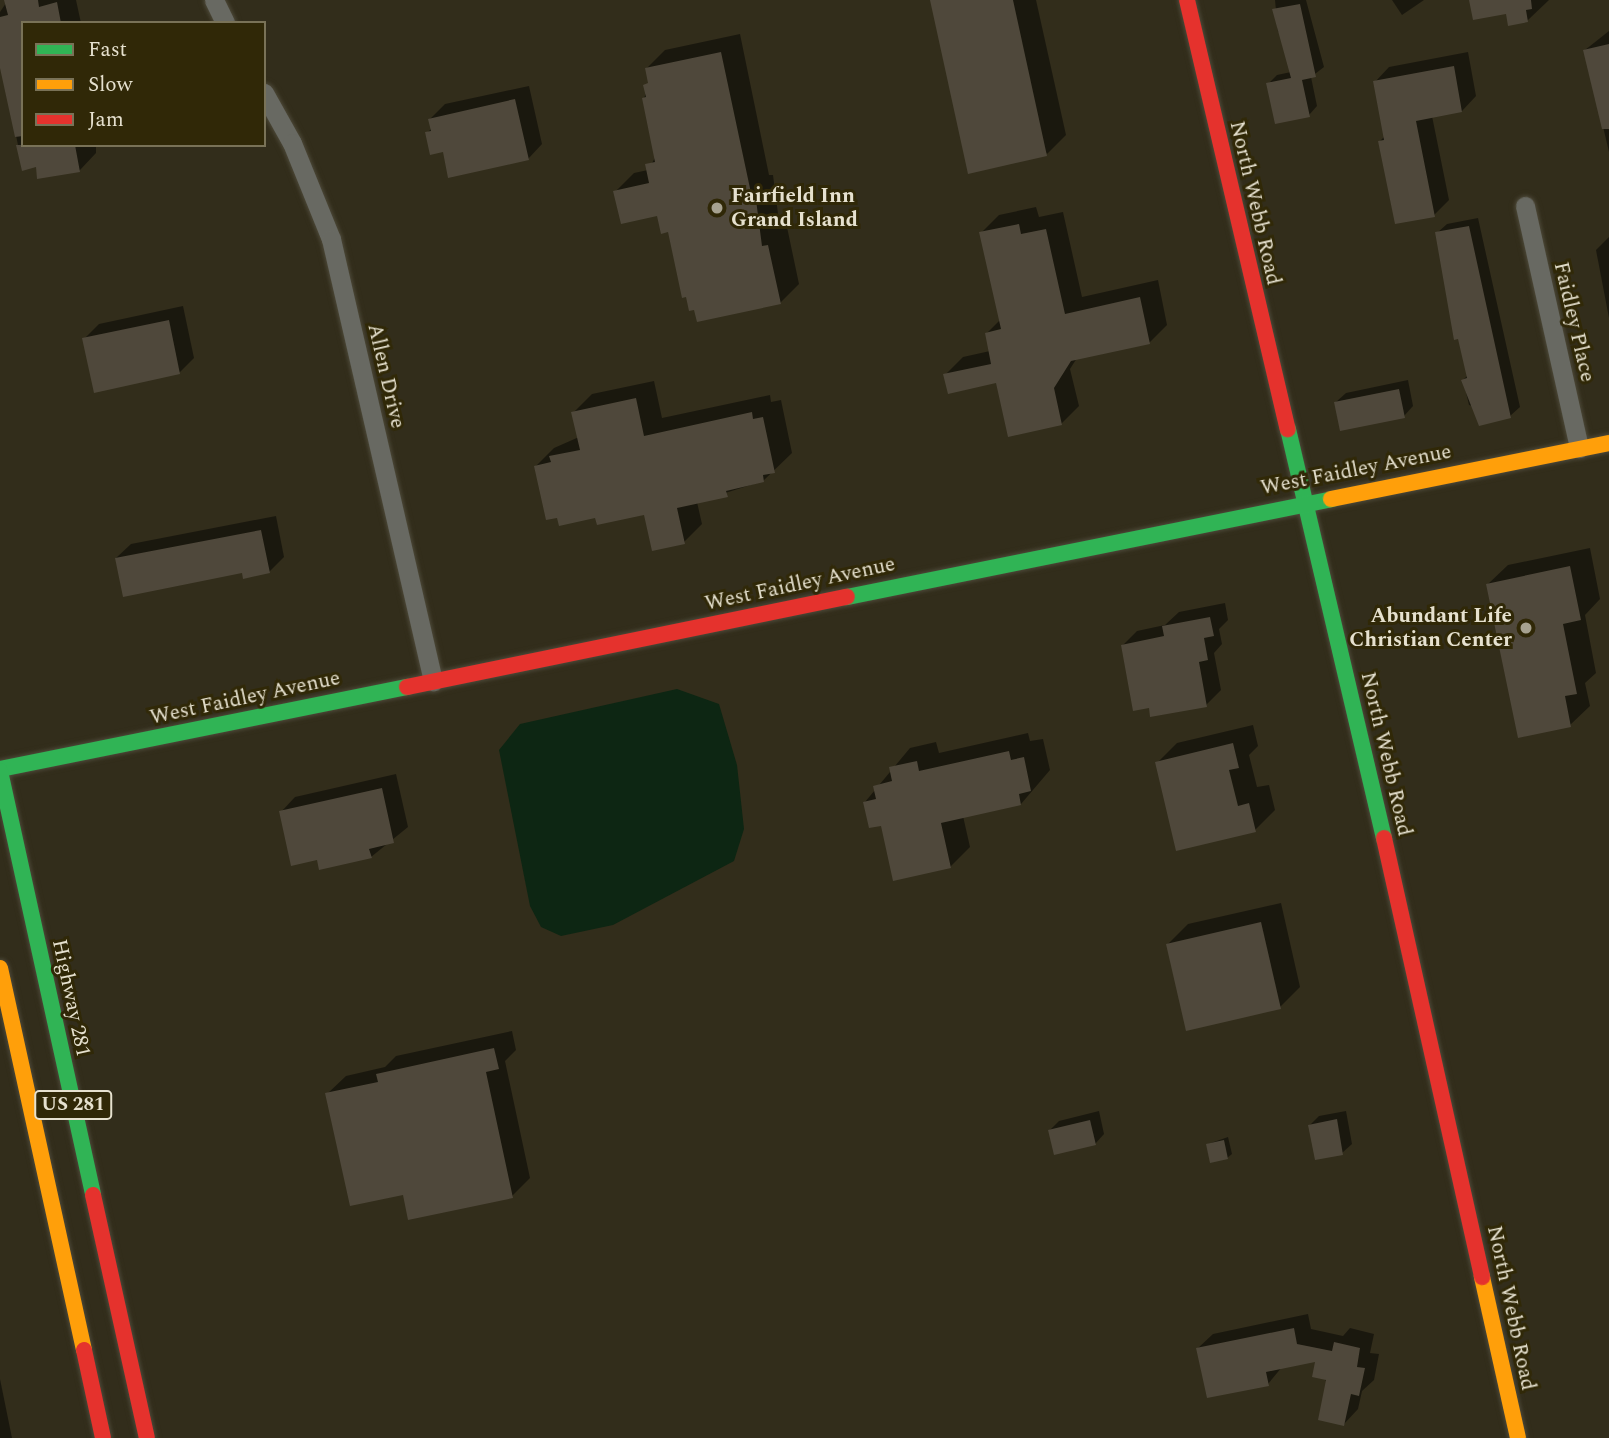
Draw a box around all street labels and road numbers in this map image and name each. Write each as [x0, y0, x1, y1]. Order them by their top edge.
street label: North Webb Road [1224, 118, 1286, 288]
street label: Faidley Place [1548, 259, 1600, 385]
street label: Allen Drive [362, 321, 410, 431]
street label: West Faidley Avenue [1258, 439, 1454, 501]
street label: West Faidley Avenue [703, 552, 897, 616]
street label: West Faidley Avenue [148, 666, 342, 730]
street label: North Webb Road [1355, 669, 1417, 839]
street label: Highway 281 [46, 937, 96, 1059]
road number: US 281 [33, 1090, 113, 1120]
street label: North Webb Road [1481, 1223, 1541, 1393]

